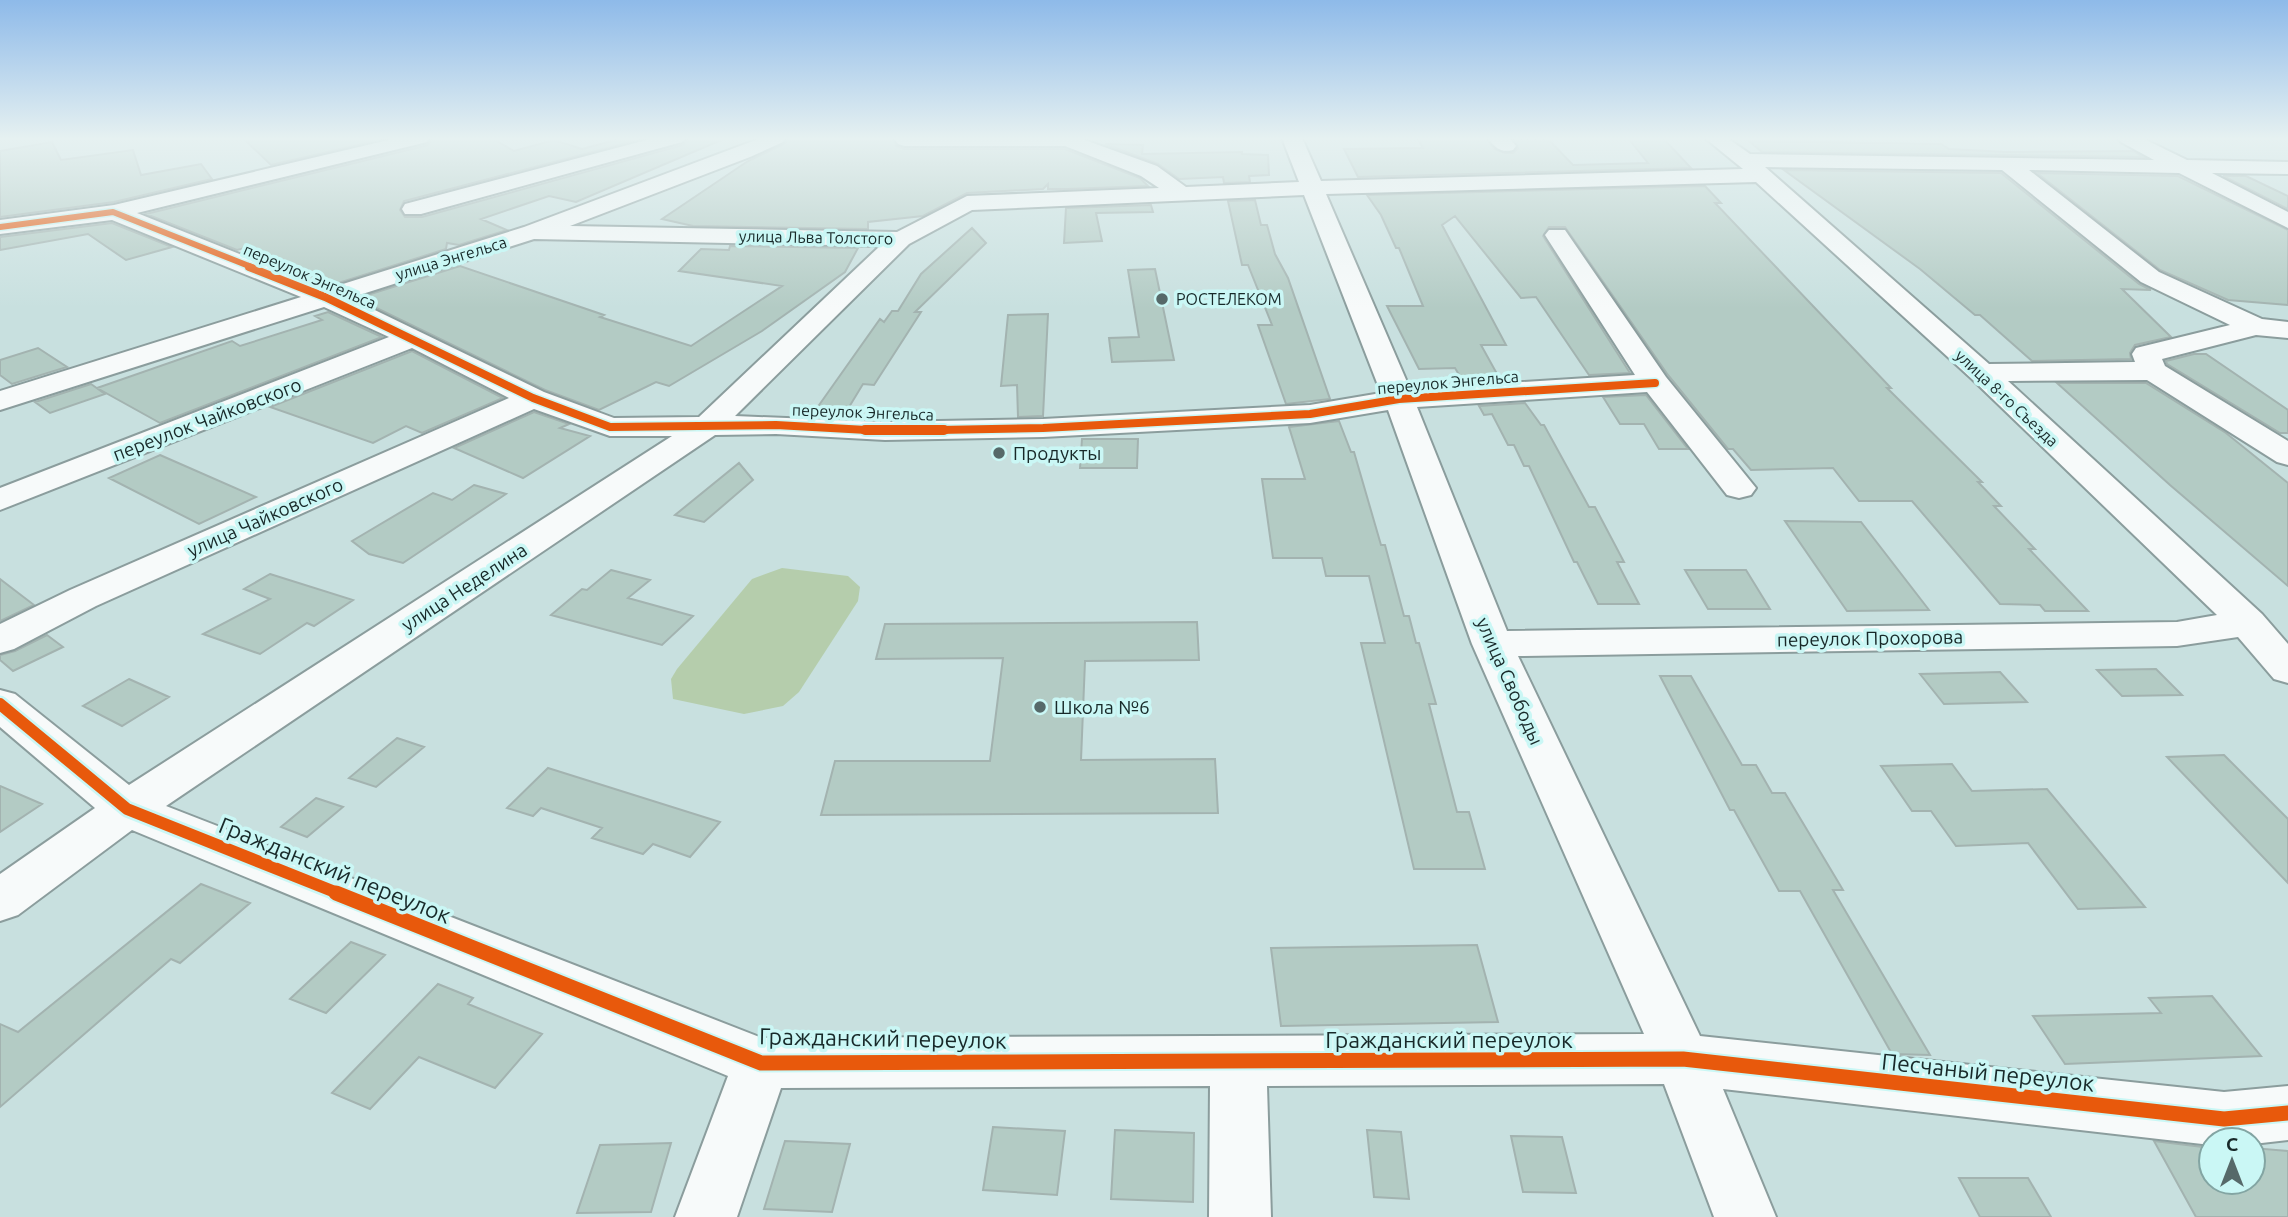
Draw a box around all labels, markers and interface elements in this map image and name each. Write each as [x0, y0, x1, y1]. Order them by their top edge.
street label: улица Льва Толстого [739, 227, 893, 247]
street label: улица Энгельса [393, 233, 509, 283]
street label: переулок Энгельса [241, 240, 379, 312]
place label: РОСТЕЛЕКОМ [1176, 290, 1282, 308]
marker: РОСТЕЛЕКОМ [1154, 291, 1170, 307]
street label: улица 8-го Съезда [1952, 346, 2062, 450]
street label: переулок Энгельса [1376, 367, 1520, 397]
street label: переулок Чайковского [110, 373, 304, 465]
street label: переулок Энгельса [792, 401, 934, 423]
place label: Продукты [1013, 442, 1101, 464]
marker: Продукты [991, 445, 1007, 461]
street label: улица Чайковского [184, 473, 346, 561]
street label: улица Неделина [397, 538, 531, 636]
street label: улица Свободы [1472, 614, 1548, 748]
street label: переулок Прохорова [1777, 625, 1963, 651]
place label: Школа №6 [1054, 696, 1150, 718]
marker: Школа №6 [1032, 699, 1048, 715]
street label: Гражданский переулок [215, 812, 455, 928]
street label: Гражданский переулок [759, 1023, 1007, 1053]
street label: Гражданский переулок [1325, 1027, 1573, 1052]
street label: Песчаный переулок [1880, 1048, 2096, 1096]
north arrow [2197, 1126, 2267, 1196]
text: С [2226, 1133, 2238, 1155]

